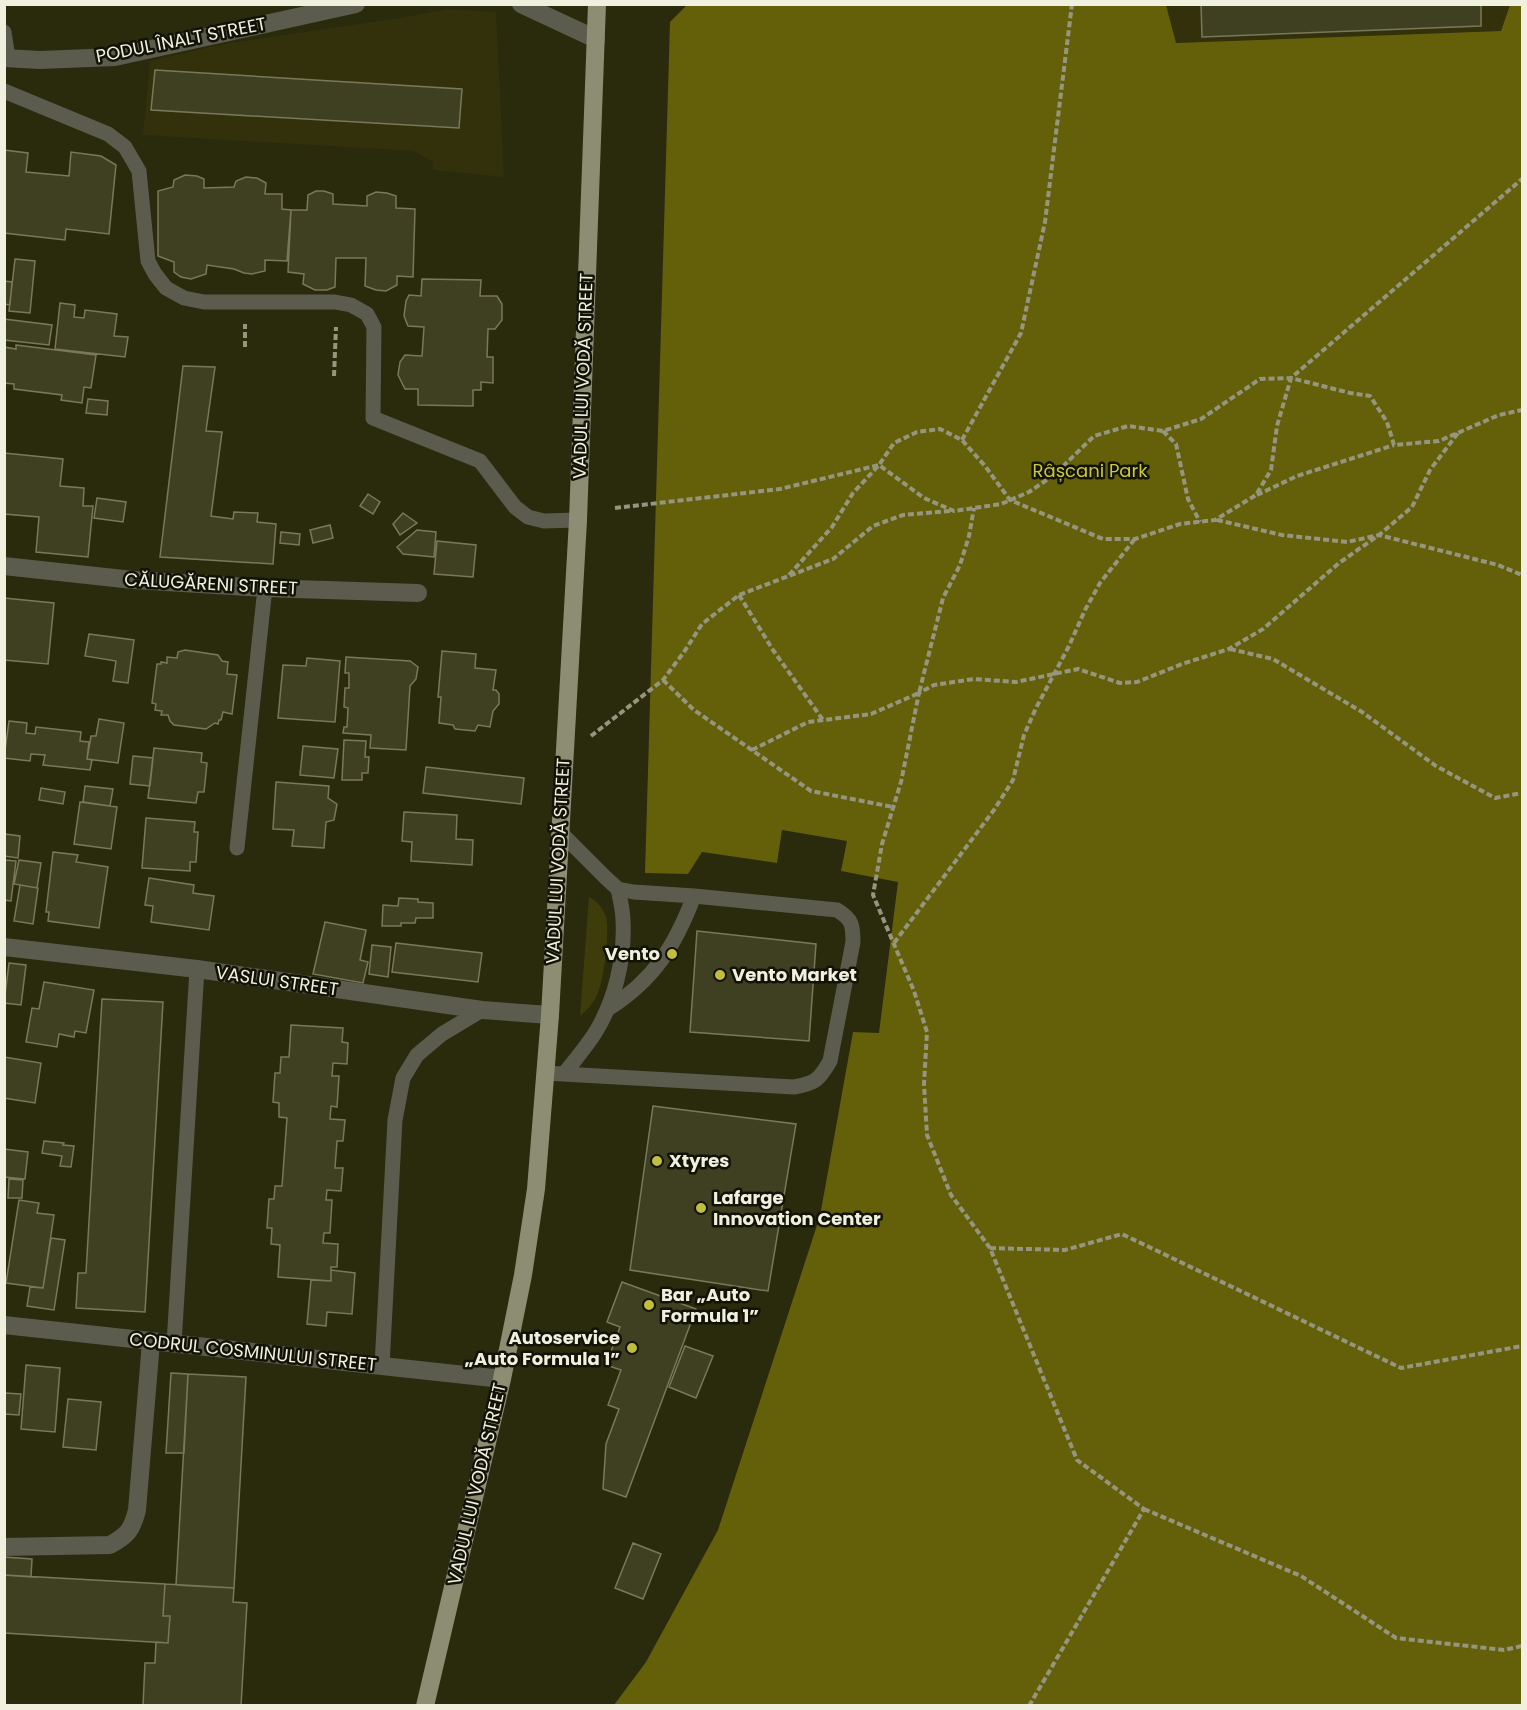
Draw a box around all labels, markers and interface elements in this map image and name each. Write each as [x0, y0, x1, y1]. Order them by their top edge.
street label: PODUL ÎNALT STREET [94, 11, 268, 68]
street label: VADUL LUI VODĂ STREET [566, 272, 599, 480]
park label: Râșcani Park [1033, 458, 1148, 483]
street label: CĂLUGĂRENI STREET [124, 566, 299, 601]
street label: VADUL LUI VODĂ STREET [540, 757, 575, 965]
place label: Vento [605, 941, 660, 966]
marker: Vento [665, 947, 679, 961]
street label: VASLUI STREET [214, 960, 340, 1002]
place label: Vento Market [732, 962, 857, 987]
marker: Vento Market [713, 968, 727, 982]
place label: Xtyres [669, 1148, 729, 1173]
marker: Xtyres [650, 1154, 664, 1168]
place label: Lafarge Innovation Center [713, 1185, 881, 1231]
marker: Lafarge Innovation Center [694, 1201, 708, 1215]
place label: Bar „Auto Formula 1” [661, 1282, 759, 1328]
marker: Bar „Auto Formula 1” [642, 1298, 656, 1312]
place label: Autoservice „Auto Formula 1” [465, 1325, 620, 1371]
street label: CODRUL COSMINULUI STREET [128, 1326, 378, 1377]
marker: Autoservice „Auto Formula 1” [625, 1341, 639, 1355]
street label: VADUL LUI VODĂ STREET [441, 1380, 512, 1587]

